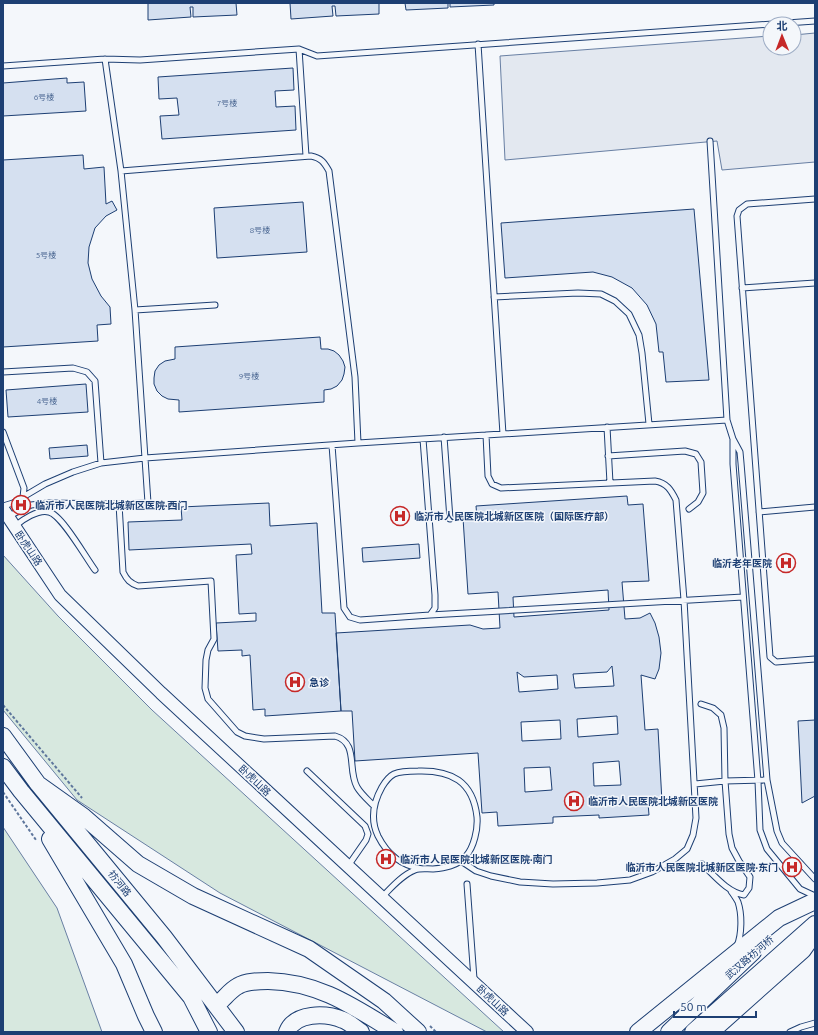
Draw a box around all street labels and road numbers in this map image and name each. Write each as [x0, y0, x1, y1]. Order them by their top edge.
street label: 卧虎山路 [13, 529, 44, 568]
street label: 卧虎山路 [236, 763, 273, 798]
street label: 祊河路 [106, 868, 133, 898]
street label: 武汉路祊河桥 [723, 934, 776, 981]
street label: 卧虎山路 [474, 983, 511, 1018]

